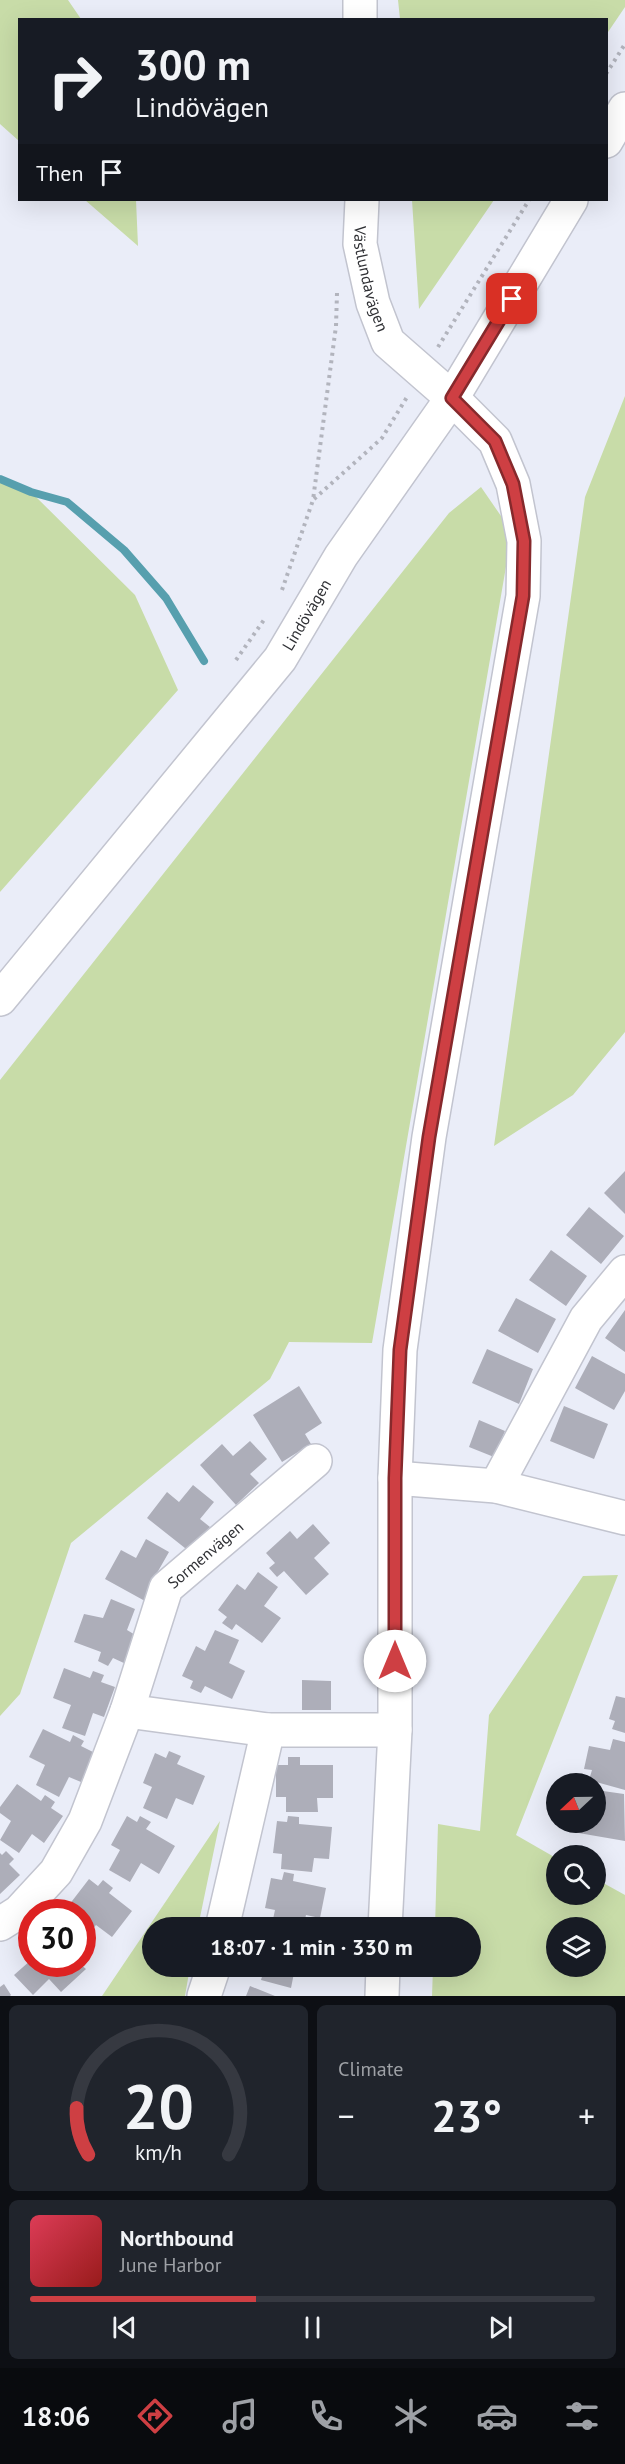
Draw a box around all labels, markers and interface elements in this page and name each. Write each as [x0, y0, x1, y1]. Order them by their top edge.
text: 300 m [135, 37, 251, 92]
icon: right [36, 42, 114, 120]
text: Lindövägen [135, 90, 269, 124]
icon: arrive [95, 156, 128, 189]
text: Then [36, 159, 83, 187]
street label: Västlundavägen [350, 224, 393, 334]
pin [486, 273, 537, 324]
icon: arrive [495, 282, 528, 315]
street label: Lindövägen [277, 575, 335, 654]
street label: Sormenvägen [163, 1517, 247, 1593]
position arrow [363, 1629, 427, 1693]
north arrow [546, 1773, 606, 1833]
map controls [546, 1773, 606, 1977]
button: search [546, 1845, 606, 1905]
speed limit sign: 30 [18, 1899, 96, 1977]
button: layers [546, 1917, 606, 1977]
text: 18:07 · 1 min · 330 m [210, 1933, 413, 1961]
text: Climate [338, 2056, 404, 2082]
text: 20 [123, 2065, 194, 2146]
text: 23° [431, 2086, 502, 2144]
text: − [338, 2094, 355, 2137]
text: + [578, 2094, 595, 2137]
text: km/h [135, 2138, 182, 2166]
text: Northbound [120, 2224, 234, 2252]
text: June Harbor [120, 2252, 222, 2278]
icon: previous [108, 2311, 141, 2344]
icon: pause [296, 2311, 329, 2344]
icon: next [484, 2311, 517, 2344]
icon: directions [134, 2395, 176, 2437]
icon: music [219, 2395, 261, 2437]
icon: phone [305, 2395, 347, 2437]
icon: climate [390, 2395, 432, 2437]
icon: car [476, 2395, 518, 2437]
icon: filters [561, 2395, 603, 2437]
text: 18:06 [22, 2399, 90, 2433]

